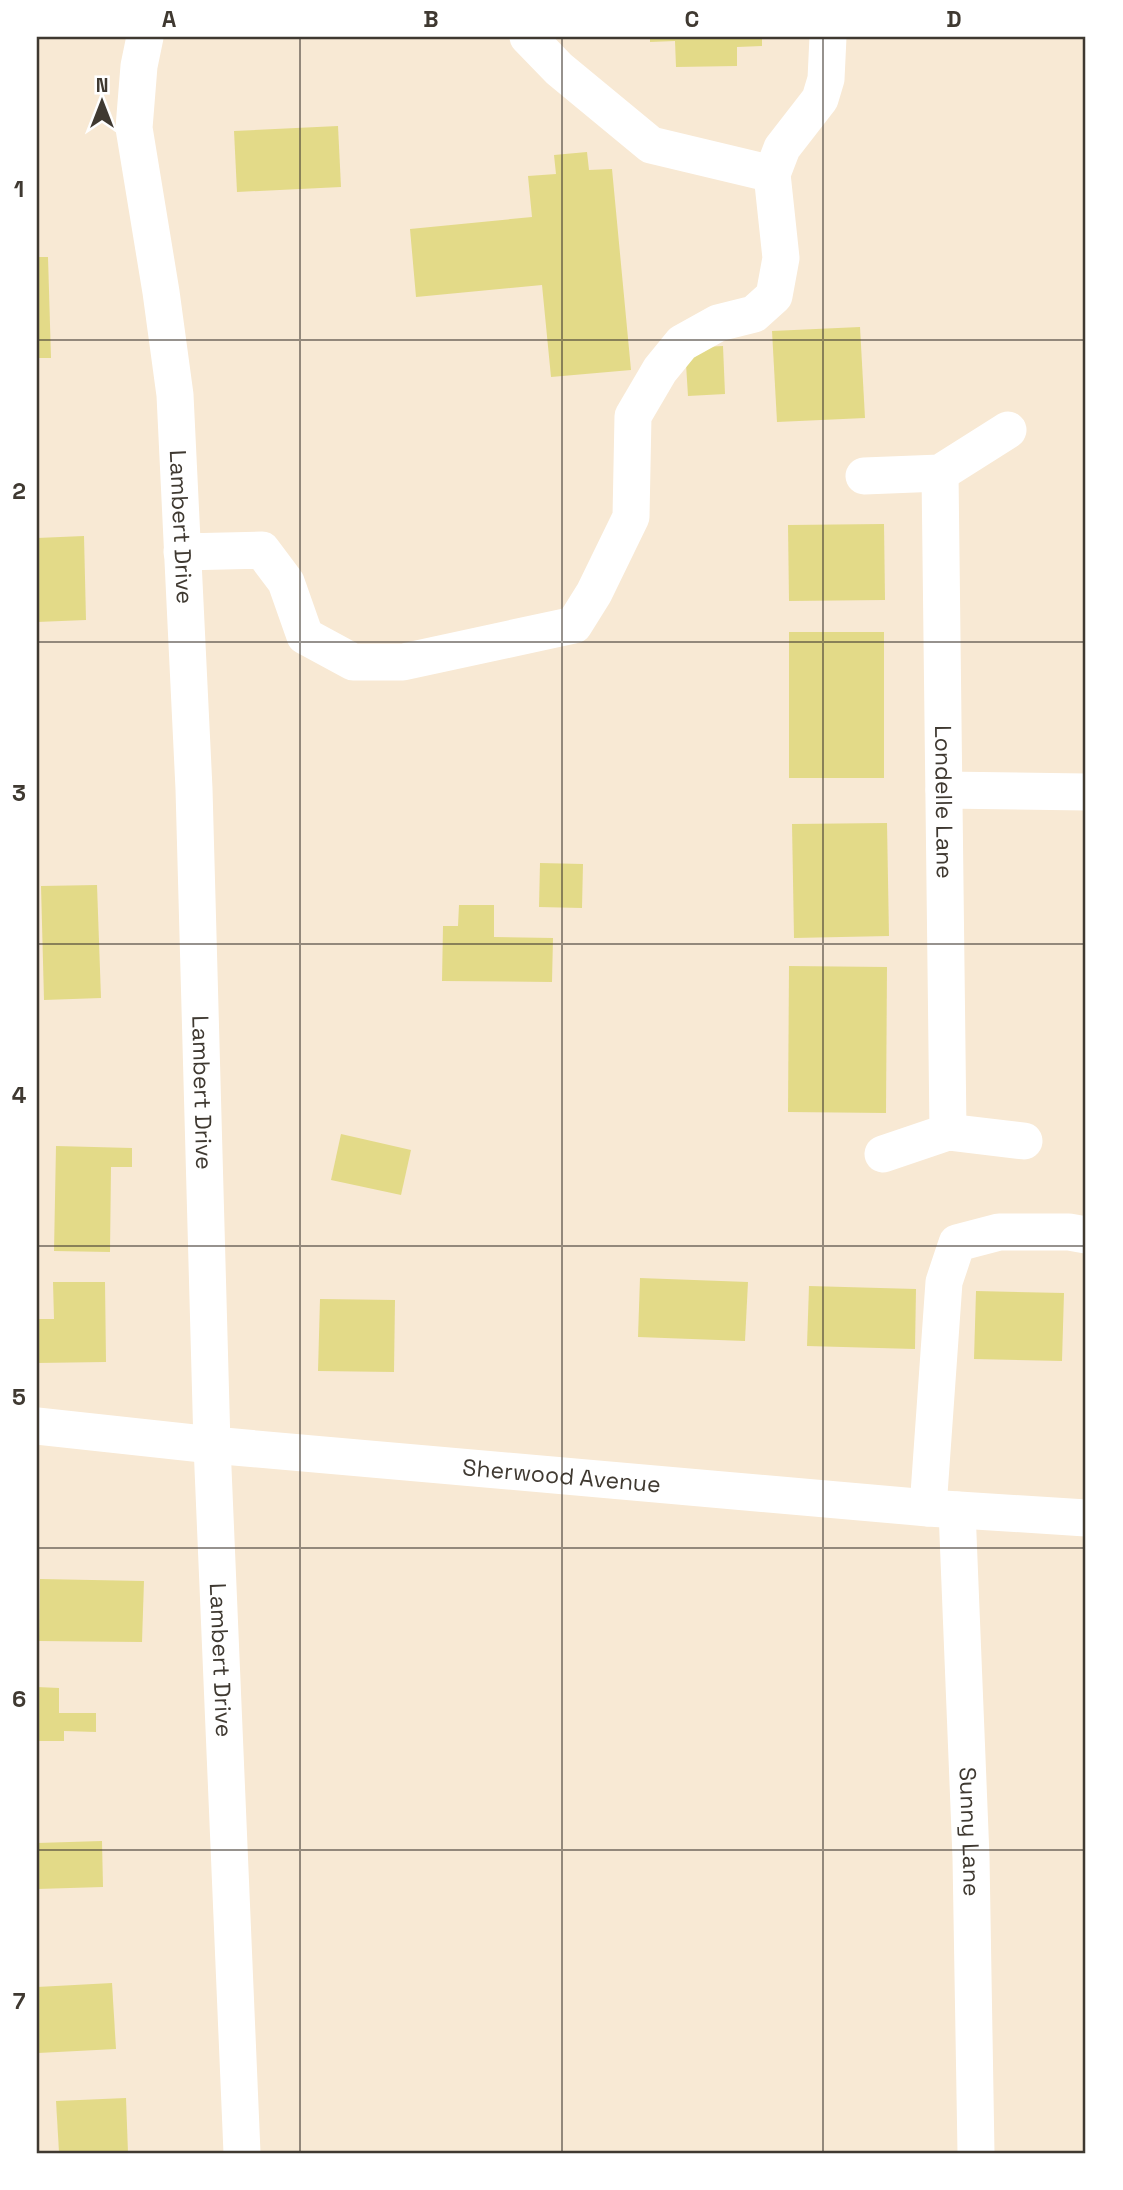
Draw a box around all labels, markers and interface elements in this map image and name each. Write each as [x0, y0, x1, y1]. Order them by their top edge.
text: A [162, 4, 177, 34]
text: B [423, 4, 439, 34]
text: C [685, 4, 699, 34]
text: D [946, 4, 962, 34]
north arrow [66, 66, 136, 136]
text: N [96, 73, 108, 98]
text: 1 [14, 174, 24, 204]
street label: Lambert Drive [163, 449, 200, 605]
text: 2 [12, 476, 26, 506]
street label: Londelle Lane [928, 725, 960, 879]
text: 3 [12, 778, 26, 808]
street label: Lambert Drive [185, 1015, 219, 1170]
text: 4 [12, 1080, 27, 1110]
text: 5 [12, 1382, 26, 1412]
street label: Sherwood Avenue [461, 1452, 662, 1499]
street label: Lambert Drive [203, 1582, 239, 1738]
text: 6 [12, 1684, 26, 1714]
street label: Sunny Lane [952, 1766, 987, 1897]
text: 7 [13, 1986, 26, 2016]

